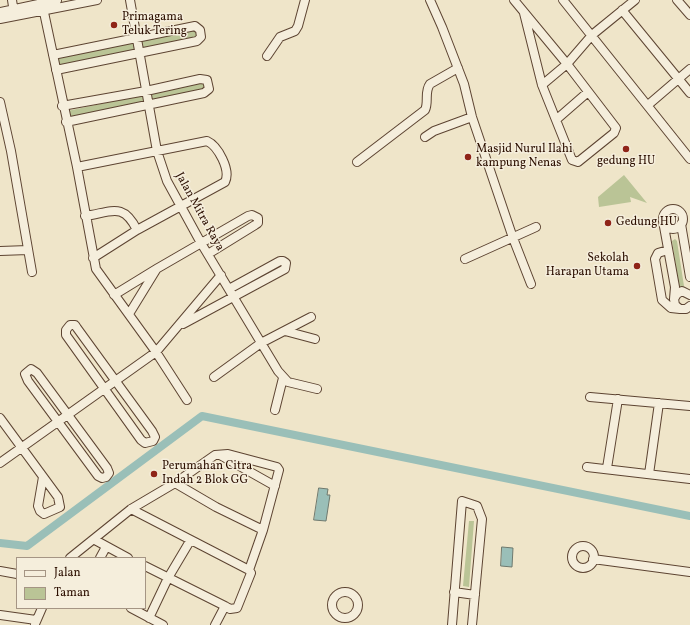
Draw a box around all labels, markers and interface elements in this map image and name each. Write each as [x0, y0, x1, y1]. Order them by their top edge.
place label: Primagama Teluk Tering [122, 11, 187, 39]
marker: Primagama Teluk Tering [109, 20, 119, 30]
place label: Masjid Nurul Ilahi kampung Nenas [476, 143, 572, 171]
marker: gedung HU [621, 144, 631, 154]
marker: Masjid Nurul Ilahi kampung Nenas [463, 152, 473, 162]
place label: gedung HU [597, 155, 655, 169]
street label: Jalan Mitra Raya [171, 170, 227, 254]
place label: Gedung HU [616, 216, 677, 230]
marker: Gedung HU [603, 218, 613, 228]
place label: Sekolah Harapan Utama [546, 252, 629, 280]
marker: Sekolah Harapan Utama [632, 261, 642, 271]
place label: Perumahan Citra Indah 2 Blok GG [162, 460, 252, 488]
marker: Perumahan Citra Indah 2 Blok GG [149, 469, 159, 479]
legend [16, 557, 146, 609]
text: Jalan [54, 565, 81, 581]
text: Taman [54, 585, 90, 601]

